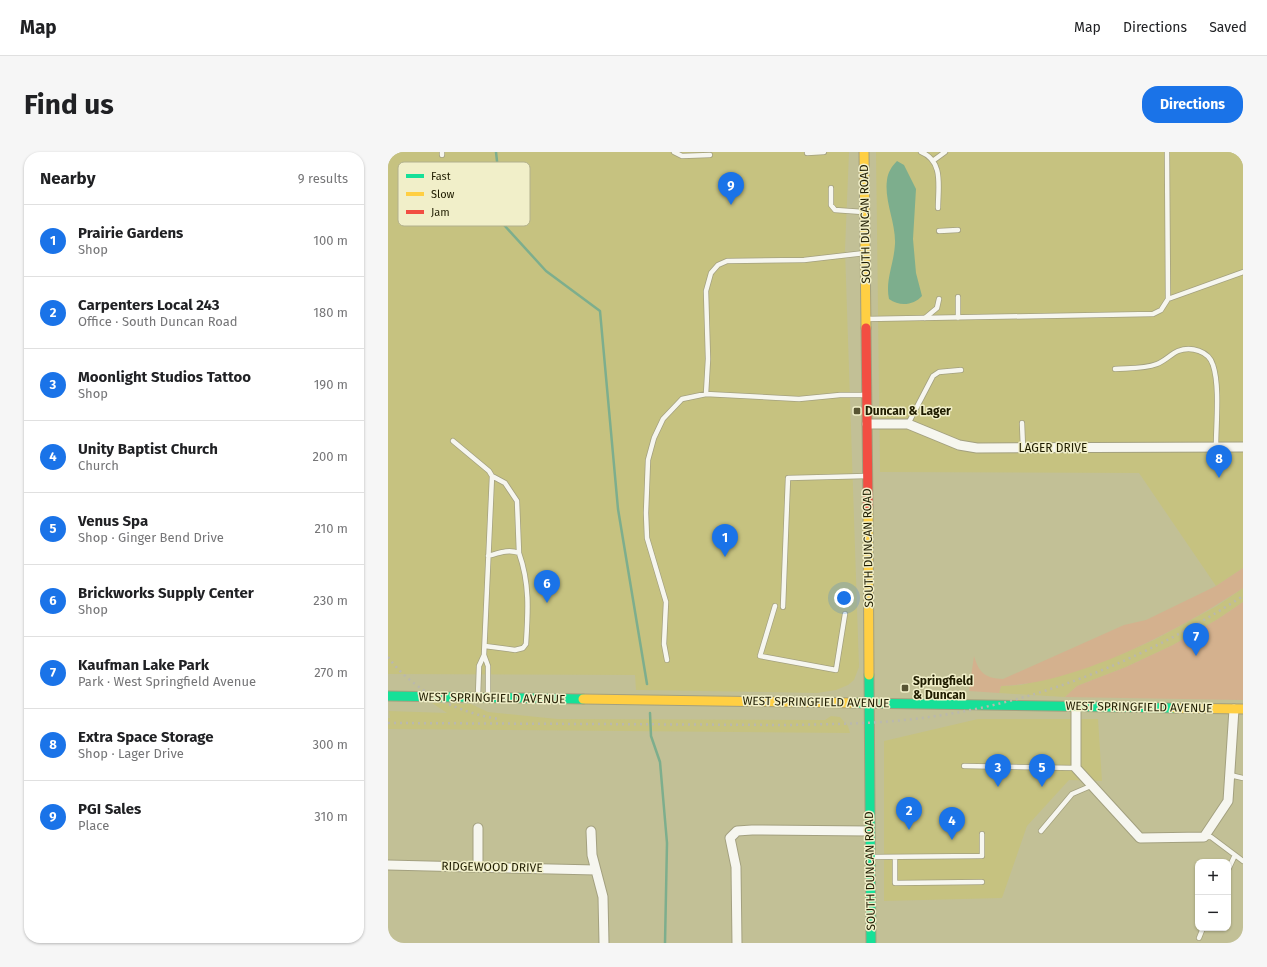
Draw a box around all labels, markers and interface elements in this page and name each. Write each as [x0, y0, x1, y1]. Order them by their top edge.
text: Map [20, 16, 57, 39]
text: Map [1074, 19, 1101, 36]
text: Directions [1123, 19, 1187, 36]
text: Saved [1209, 19, 1247, 36]
button: Directions [1142, 86, 1243, 123]
text: Find us [24, 88, 114, 121]
legend [398, 162, 530, 226]
street label: SOUTH DUNCAN ROAD [857, 164, 873, 284]
text: Nearby [40, 168, 95, 189]
text: Fast [431, 170, 451, 183]
text: 9 results [298, 171, 348, 186]
pin: 9 [718, 172, 744, 205]
text: Slow [431, 188, 455, 201]
text: Jam [431, 206, 450, 219]
text: Prairie Gardens [78, 224, 183, 242]
text: 1 [50, 233, 56, 248]
text: 100 m [313, 233, 348, 248]
text: Shop [78, 242, 108, 257]
text: Carpenters Local 243 [78, 296, 220, 314]
text: 2 [50, 305, 56, 320]
text: 180 m [313, 305, 348, 320]
text: Office · South Duncan Road [78, 314, 238, 329]
text: Moonlight Studios Tattoo [78, 368, 251, 386]
text: 3 [50, 377, 56, 392]
text: 190 m [314, 377, 348, 392]
text: Shop [78, 386, 108, 401]
place label: Duncan & Lager [865, 404, 951, 418]
marker: Duncan & Lager [852, 406, 862, 416]
text: Unity Baptist Church [78, 440, 218, 458]
street label: LAGER DRIVE [1019, 441, 1087, 455]
pin: 8 [1206, 445, 1232, 478]
text: 4 [49, 449, 57, 464]
text: 200 m [312, 449, 348, 464]
text: Church [78, 458, 119, 473]
street label: SOUTH DUNCAN ROAD [860, 488, 876, 608]
text: Venus Spa [78, 512, 148, 530]
text: 5 [50, 521, 56, 536]
text: 210 m [314, 521, 348, 536]
pin: 1 [712, 524, 738, 557]
text: Shop · Ginger Bend Drive [78, 530, 224, 545]
pin: 6 [534, 570, 560, 603]
text: Brickworks Supply Center [78, 584, 254, 602]
your location [834, 588, 854, 608]
text: 6 [49, 593, 57, 608]
text: 230 m [313, 593, 348, 608]
text: Shop [78, 602, 108, 617]
pin: 7 [1183, 623, 1209, 656]
text: Kaufman Lake Park [78, 656, 209, 674]
text: 7 [50, 665, 56, 680]
text: 270 m [314, 665, 348, 680]
text: Park · West Springfield Avenue [78, 674, 256, 689]
place label: Springfield & Duncan [913, 674, 973, 702]
marker: Springfield & Duncan [900, 683, 910, 693]
street label: WEST SPRINGFIELD AVENUE [418, 690, 566, 706]
street label: WEST SPRINGFIELD AVENUE [742, 694, 890, 710]
street label: WEST SPRINGFIELD AVENUE [1065, 699, 1213, 715]
text: Extra Space Storage [78, 728, 214, 746]
text: 8 [49, 737, 57, 752]
text: 300 m [312, 737, 348, 752]
text: Shop · Lager Drive [78, 746, 184, 761]
pin: 3 [985, 754, 1011, 787]
pin: 5 [1029, 754, 1055, 787]
pin: 2 [896, 797, 922, 830]
text: PGI Sales [78, 800, 141, 818]
pin: 4 [939, 807, 965, 840]
text: 9 [49, 809, 57, 824]
text: 310 m [314, 809, 348, 824]
street label: SOUTH DUNCAN ROAD [862, 811, 878, 931]
text: Place [78, 818, 109, 833]
street label: RIDGEWOOD DRIVE [441, 859, 543, 875]
map controls [1195, 859, 1231, 931]
button: + [1195, 859, 1231, 895]
button: − [1195, 895, 1231, 931]

